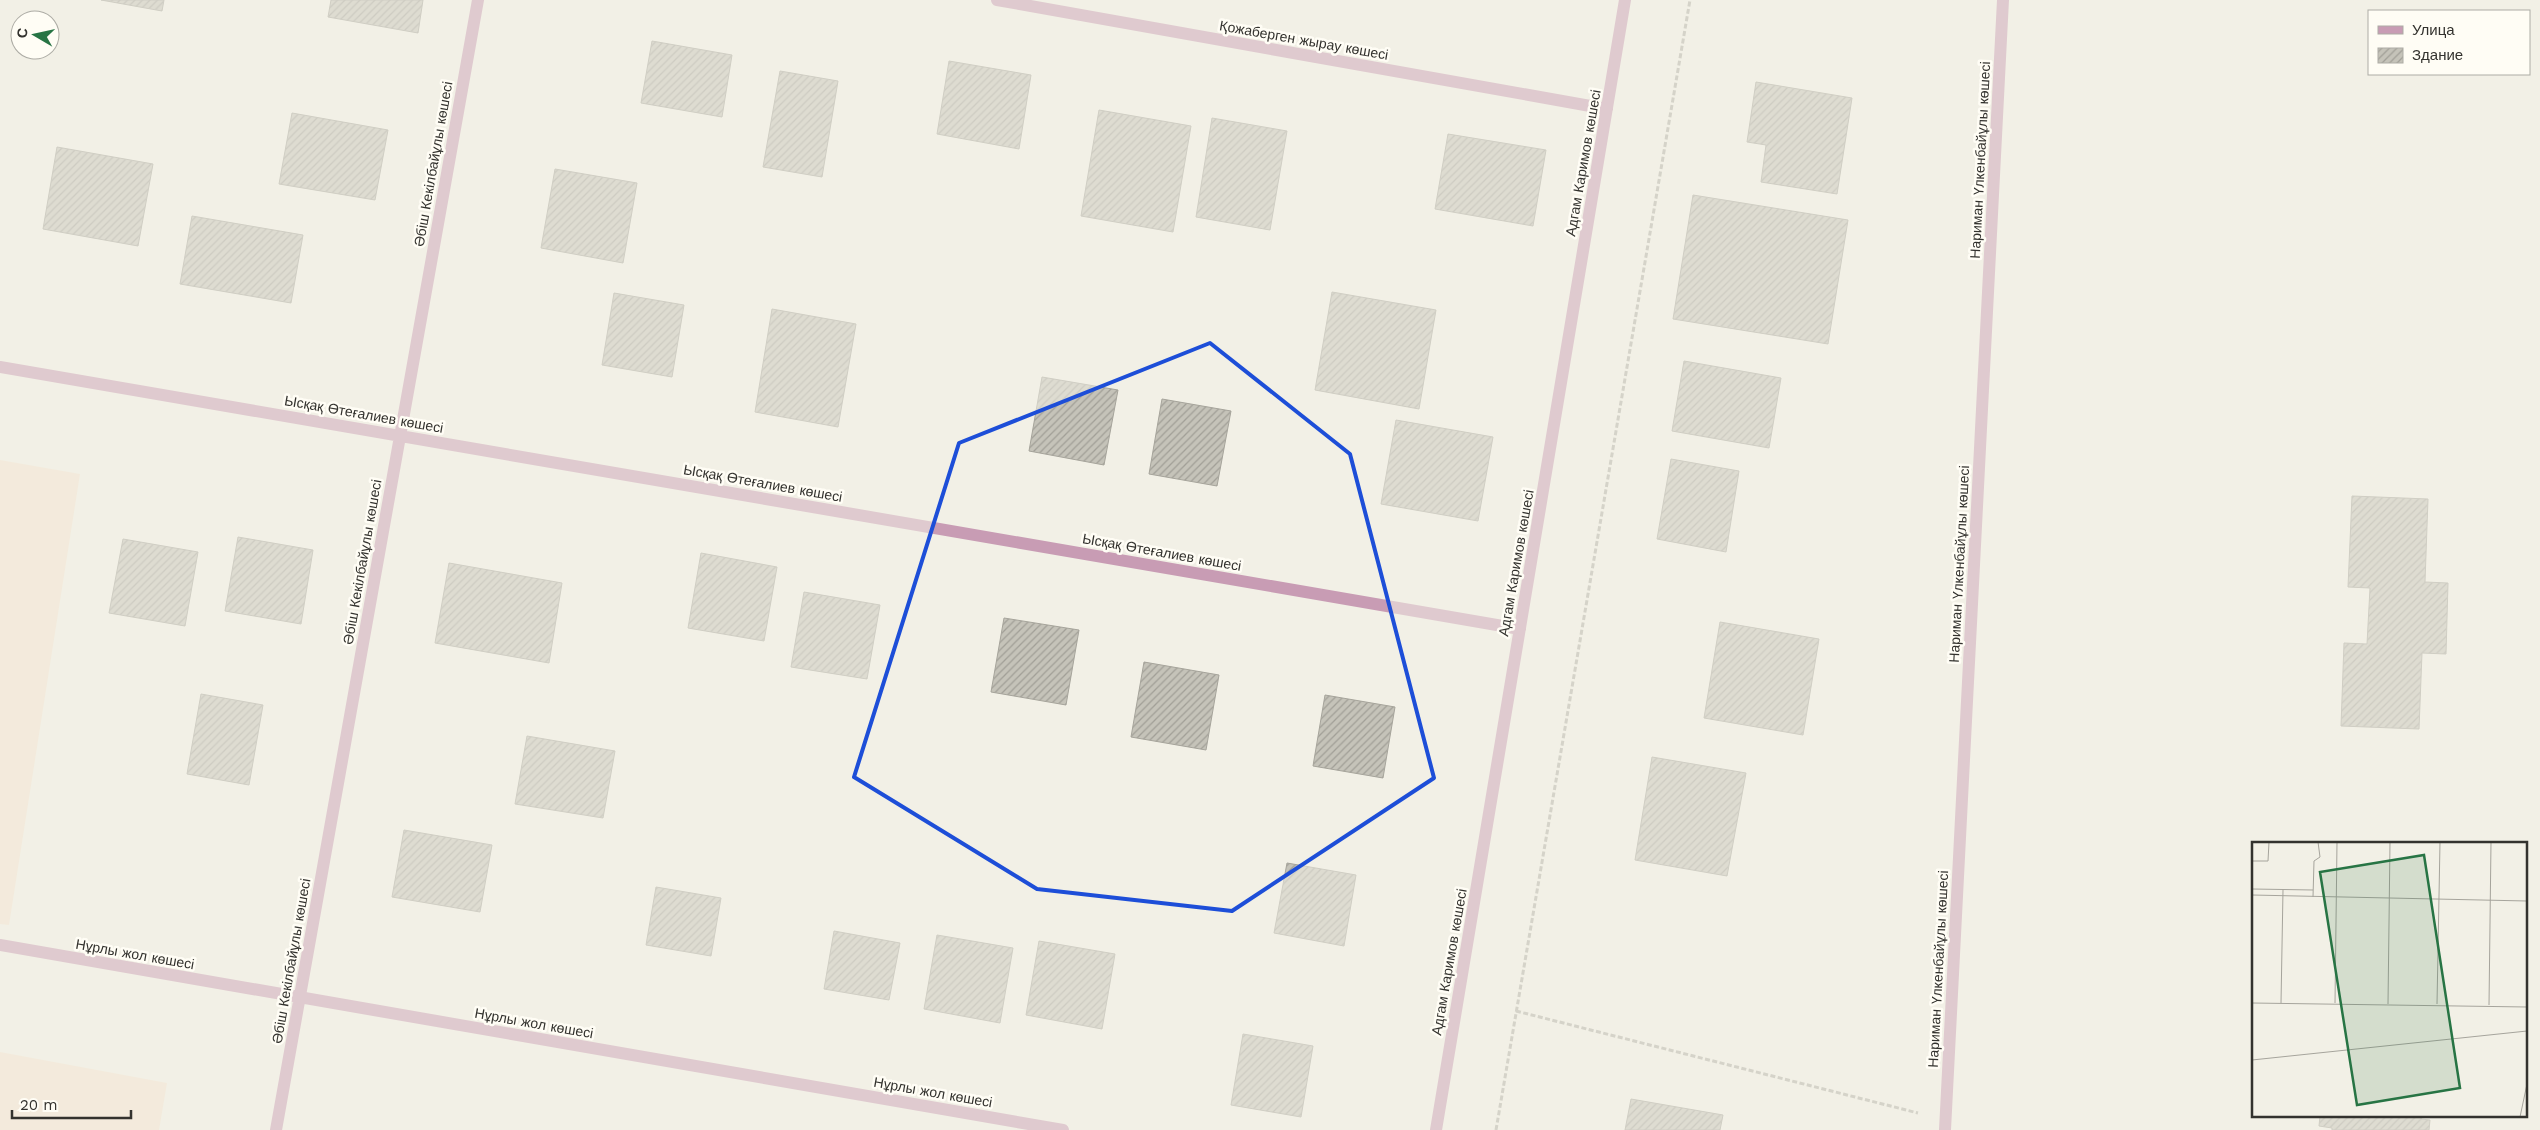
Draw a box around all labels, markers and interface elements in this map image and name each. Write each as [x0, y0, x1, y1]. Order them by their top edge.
north arrow [10, 10, 60, 60]
legend [2368, 10, 2530, 75]
street label: Қожаберген жырау көшесі [1218, 17, 1390, 63]
text: Улица [2412, 21, 2455, 39]
text: С [13, 27, 31, 39]
text: Здание [2412, 46, 2463, 64]
street label: Нариман Үлкенбайұлы көшесі [1967, 61, 1993, 259]
street label: Әбіш Кекілбайұлы көшесі [411, 80, 455, 248]
street label: Адгам Каримов көшесі [1562, 88, 1604, 238]
street label: Ысқақ Өтеғалиев көшесі [283, 392, 445, 436]
street label: Ысқақ Өтеғалиев көшесі [682, 461, 844, 505]
street label: Нариман Үлкенбайұлы көшесі [1946, 465, 1972, 663]
street label: Әбіш Кекілбайұлы көшесі [340, 478, 384, 646]
street label: Адгам Каримов көшесі [1495, 488, 1537, 638]
street label: Ысқақ Өтеғалиев көшесі [1081, 530, 1243, 574]
inset map [2252, 842, 2528, 1118]
street label: Нариман Үлкенбайұлы көшесі [1925, 870, 1951, 1068]
street label: Әбіш Кекілбайұлы көшесі [269, 877, 313, 1045]
street label: Адгам Каримов көшесі [1428, 887, 1470, 1037]
street label: Нұрлы жол көшесі [74, 936, 196, 972]
street label: Нұрлы жол көшесі [473, 1005, 595, 1041]
street label: Нұрлы жол көшесі [872, 1074, 994, 1110]
scale bar [12, 1088, 131, 1120]
text: 20 m [20, 1096, 58, 1114]

